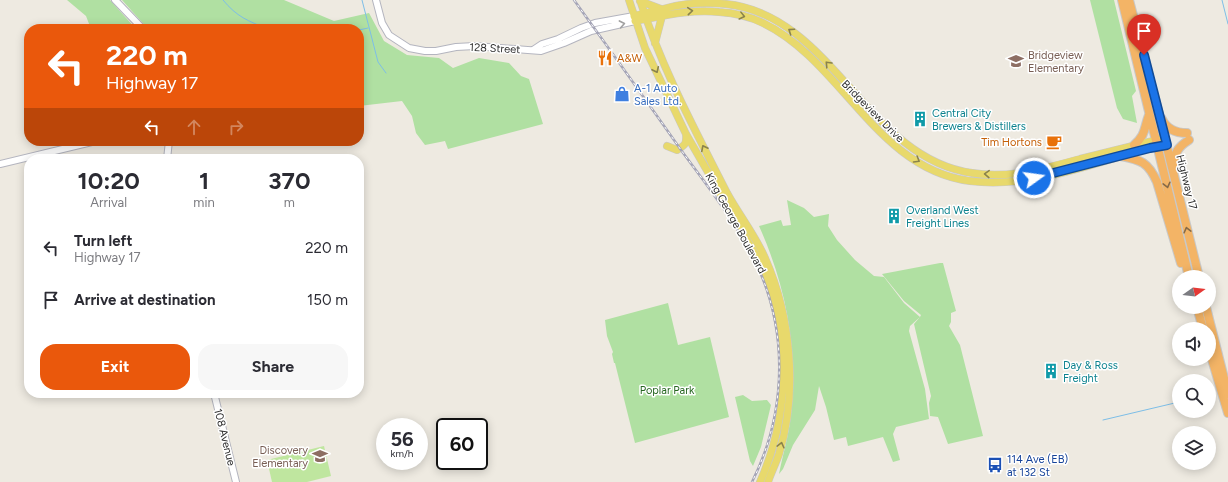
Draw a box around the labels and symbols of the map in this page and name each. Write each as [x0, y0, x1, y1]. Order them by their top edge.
one-way arrow [687, 7, 693, 16]
one-way arrow [739, 11, 745, 19]
pin [1127, 14, 1161, 55]
one-way arrow [619, 20, 625, 29]
one-way arrow [788, 28, 795, 36]
street label: 128 Street [469, 41, 521, 56]
restaurant icon: A&W [596, 49, 614, 67]
place label: Bridgeview Elementary [1028, 49, 1084, 75]
place label: A&W [617, 52, 643, 65]
school or university icon: Bridgeview Elementary [1007, 52, 1025, 70]
one-way arrow [825, 61, 833, 69]
one-way arrow [651, 66, 659, 73]
street label: Bridgeview Drive [839, 78, 906, 145]
place label: A-1 Auto Sales Ltd. [634, 82, 681, 108]
shop icon: A-1 Auto Sales Ltd. [613, 85, 631, 103]
place label: Central City Brewers & Distillers [932, 107, 1026, 133]
building icon: Central City Brewers & Distillers [911, 110, 929, 128]
cafe icon: Tim Hortons [1045, 133, 1063, 151]
place label: Tim Hortons [981, 136, 1042, 149]
one-way arrow [701, 145, 709, 152]
street label: Highway 17 [1173, 153, 1200, 211]
one-way arrow [913, 156, 920, 163]
position arrow [1013, 157, 1055, 199]
one-way arrow [984, 170, 990, 179]
street label: King George Boulevard [702, 171, 769, 276]
one-way arrow [1162, 182, 1170, 188]
place label: Overland West Freight Lines [906, 204, 979, 230]
building icon: Overland West Freight Lines [885, 207, 903, 225]
one-way arrow [1184, 227, 1192, 233]
north arrow [1172, 270, 1216, 314]
place label: Day & Ross Freight [1063, 359, 1118, 385]
building icon: Day & Ross Freight [1042, 362, 1060, 380]
park label: Poplar Park [640, 384, 695, 397]
street label: 108 Avenue [211, 407, 238, 467]
speed limit sign: 60 [436, 418, 488, 470]
one-way arrow [776, 442, 784, 449]
place label: Discovery Elementary [252, 444, 308, 470]
school or university icon: Discovery Elementary [311, 447, 329, 465]
place label: 114 Ave (EB) at 132 St [1007, 453, 1068, 479]
bus stop icon: 114 Ave (EB) at 132 St [986, 456, 1004, 474]

